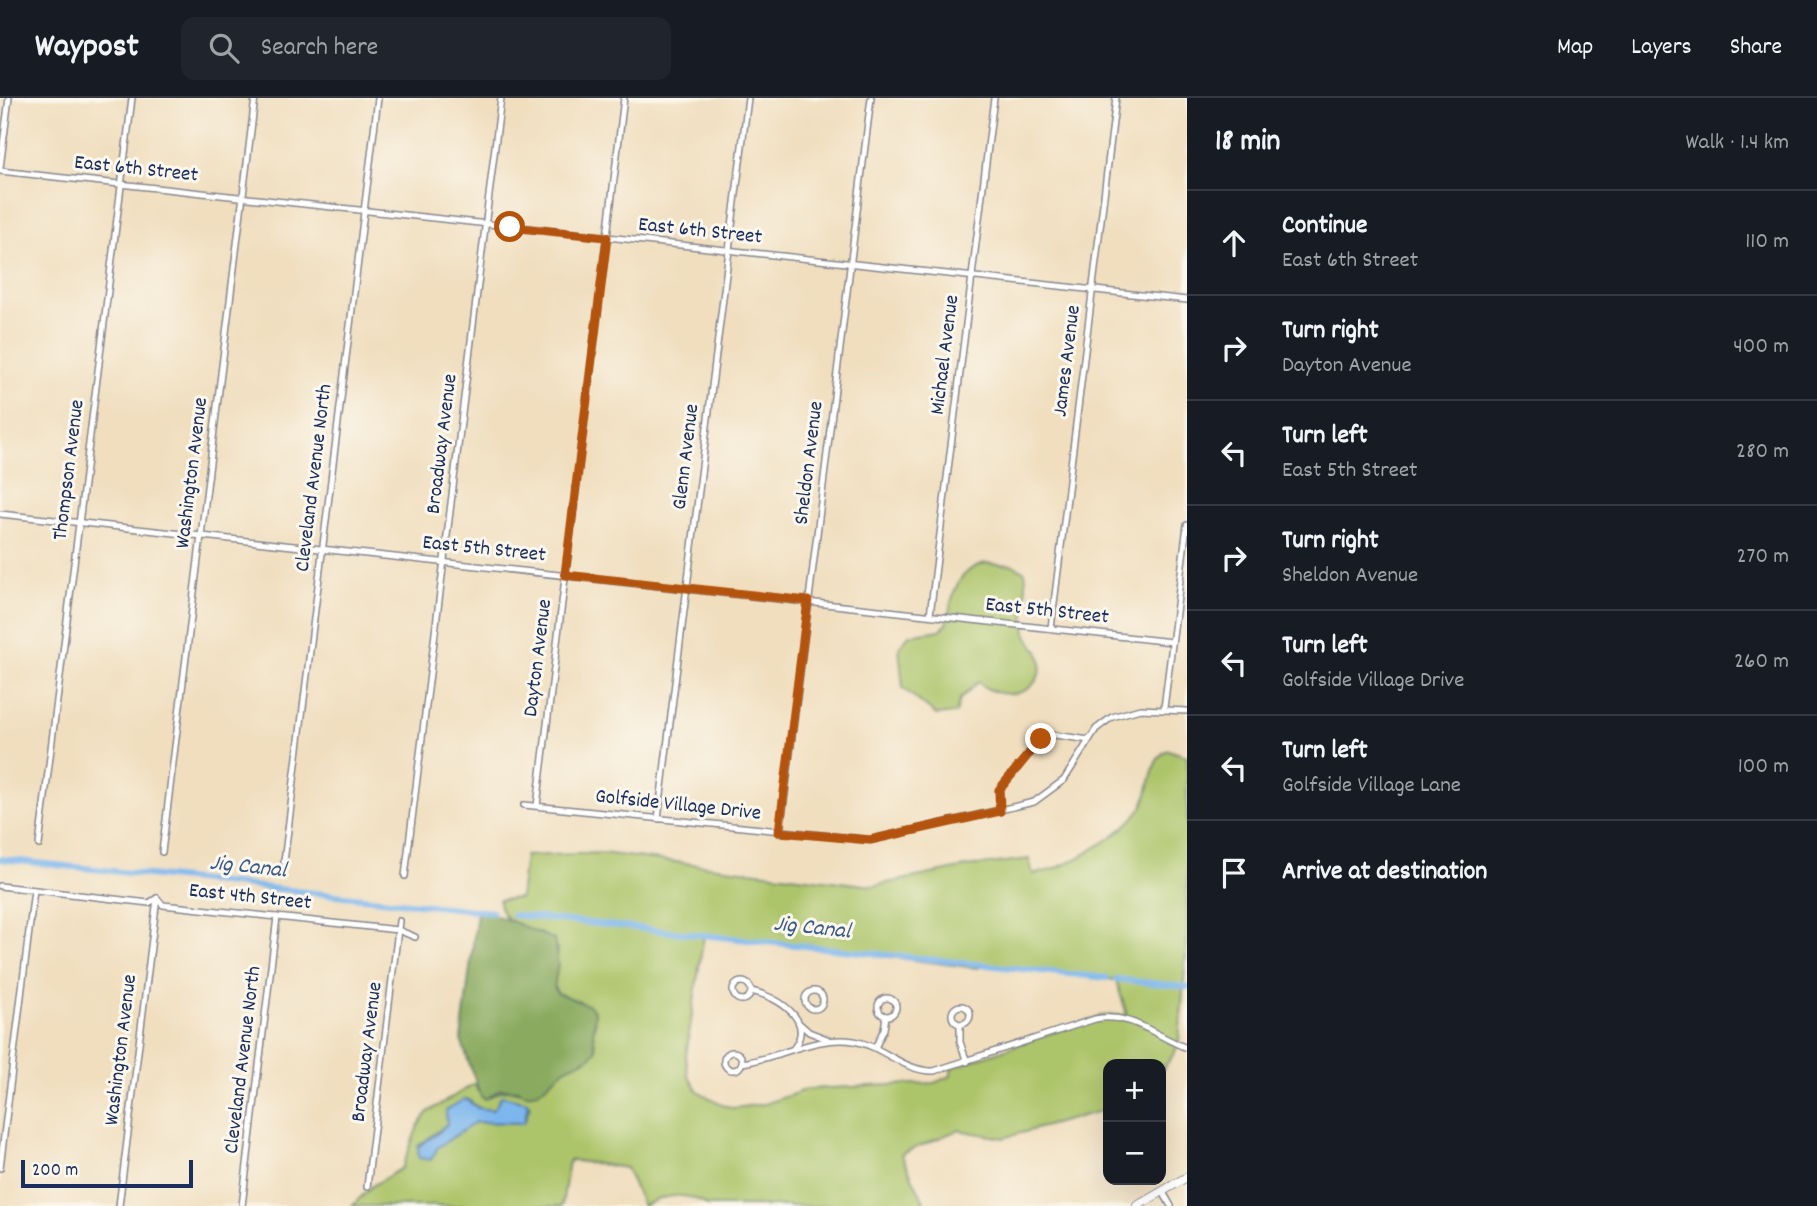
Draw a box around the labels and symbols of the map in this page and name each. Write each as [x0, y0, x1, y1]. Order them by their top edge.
street label: East 6th Street [73, 149, 200, 191]
route start [494, 211, 525, 242]
street label: East 6th Street [637, 211, 764, 253]
street label: Michael Avenue [924, 293, 968, 417]
street label: James Avenue [1046, 303, 1090, 419]
street label: Broadway Avenue [420, 372, 466, 516]
street label: Cleveland Avenue North [289, 382, 341, 574]
street label: Washington Avenue [169, 396, 217, 550]
street label: Thompson Avenue [46, 398, 94, 542]
street label: Sheldon Avenue [788, 399, 832, 527]
street label: Glenn Avenue [666, 402, 708, 512]
street label: East 5th Street [421, 529, 547, 571]
street label: East 5th Street [984, 591, 1110, 633]
street label: Dayton Avenue [517, 597, 561, 719]
route end [1025, 723, 1056, 754]
street label: Golfside Village Drive [594, 782, 762, 830]
water label: Jig Canal [208, 848, 290, 889]
street label: East 4th Street [187, 877, 313, 919]
water label: Jig Canal [772, 909, 854, 950]
street label: Cleveland Avenue North [218, 964, 270, 1156]
street label: Washington Avenue [98, 973, 146, 1127]
street label: Broadway Avenue [345, 980, 391, 1124]
scale bar [21, 1157, 192, 1189]

